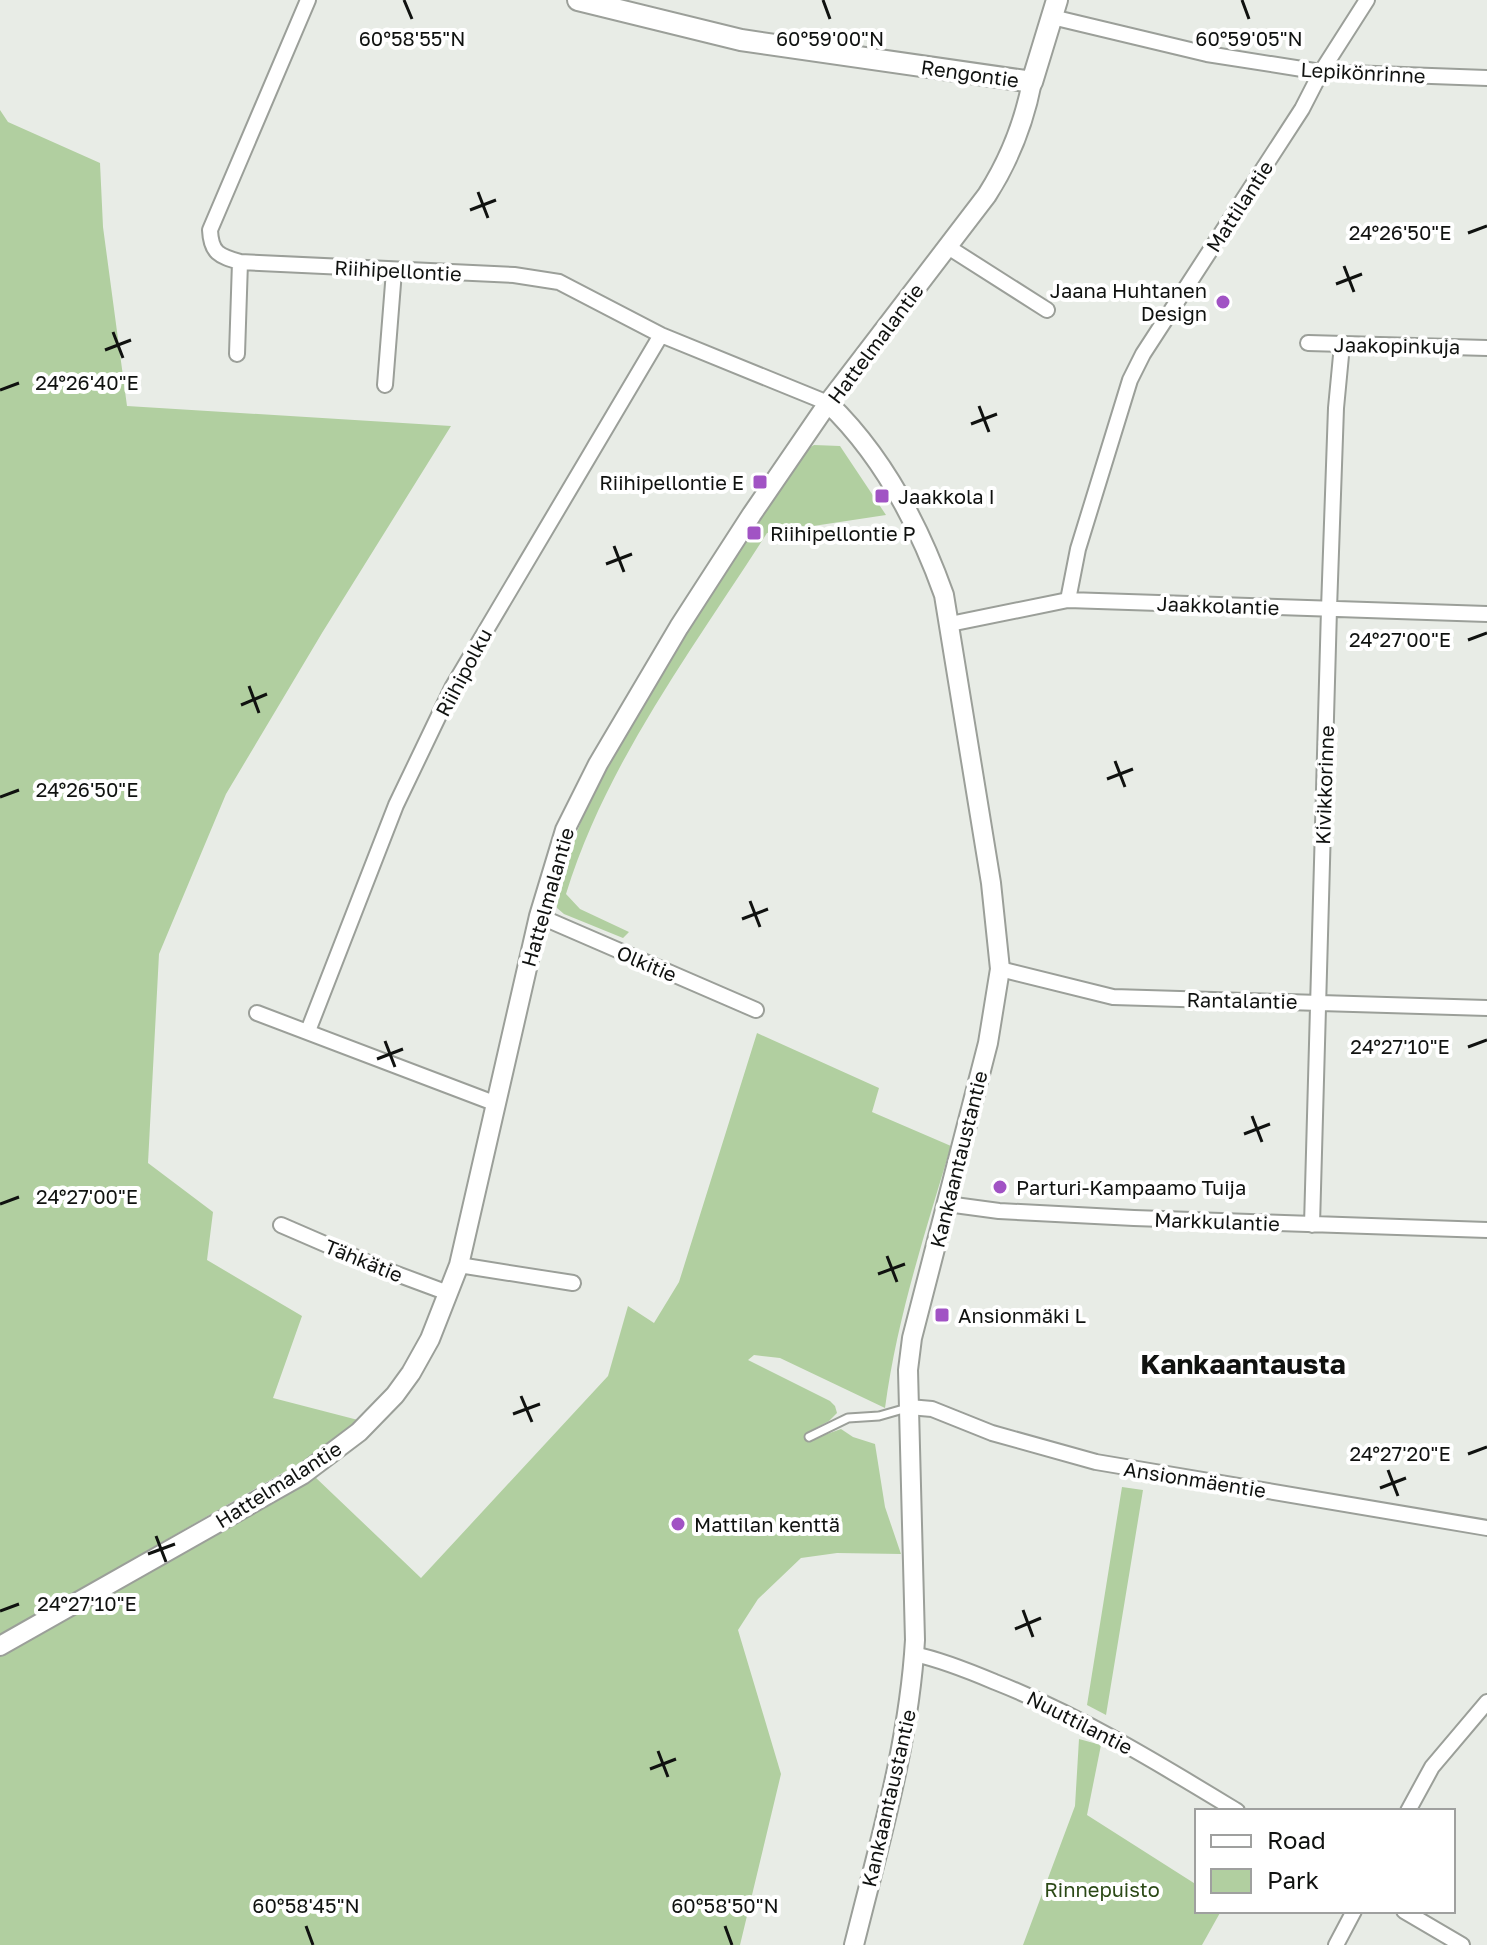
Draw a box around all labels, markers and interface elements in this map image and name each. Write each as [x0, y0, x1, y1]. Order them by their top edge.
text: 60°58'55"N [359, 26, 465, 50]
text: 60°59'00"N [776, 26, 884, 50]
text: 60°59'05"N [1195, 26, 1303, 50]
street label: Rengontie [919, 54, 1021, 92]
street label: Lepikönrinne [1300, 57, 1426, 87]
street label: Mattilantie [1201, 156, 1277, 256]
text: 24°26'50"E [1349, 220, 1451, 244]
street label: Riihipellontie [334, 255, 462, 285]
street label: Hattelmalantie [822, 278, 928, 408]
place label: Jaana Huhtanen Design [1050, 278, 1207, 325]
marker: Jaana Huhtanen Design [1214, 293, 1232, 311]
street label: Jaakopinkuja [1333, 332, 1461, 358]
text: 24°26'40"E [35, 370, 139, 394]
place label: Riihipellontie E [599, 470, 744, 494]
marker: Riihipellontie E [751, 473, 769, 491]
place label: Jaakkola I [898, 484, 995, 508]
marker: Jaakkola I [873, 487, 891, 505]
place label: Riihipellontie P [770, 521, 916, 545]
marker: Riihipellontie P [745, 524, 763, 542]
street label: Jaakkolantie [1156, 591, 1280, 619]
street label: Riihipolku [430, 624, 496, 720]
text: 24°27'00"E [1349, 627, 1451, 651]
street label: Kivikkorinne [1310, 725, 1338, 845]
text: 24°26'50"E [36, 777, 138, 801]
street label: Hattelmalantie [516, 825, 578, 969]
street label: Olkitie [613, 940, 681, 986]
street label: Rantalantie [1186, 987, 1298, 1013]
text: 24°27'10"E [1350, 1034, 1450, 1058]
street label: Kankaantaustantie [924, 1068, 992, 1250]
place label: Parturi-Kampaamo Tuija [1016, 1175, 1246, 1199]
marker: Parturi-Kampaamo Tuija [991, 1178, 1009, 1196]
text: 24°27'00"E [36, 1184, 138, 1208]
street label: Markkulantie [1154, 1207, 1280, 1235]
street label: Tähkätie [322, 1234, 406, 1286]
place label: Ansionmäki L [958, 1303, 1086, 1327]
marker: Ansionmäki L [933, 1306, 951, 1324]
district label: Kankaantausta [1140, 1347, 1346, 1380]
street label: Hattelmalantie [211, 1436, 345, 1532]
text: 24°27'20"E [1349, 1441, 1451, 1465]
street label: Ansionmäentie [1122, 1456, 1268, 1502]
place label: Mattilan kenttä [694, 1512, 840, 1536]
marker: Mattilan kenttä [669, 1515, 687, 1533]
text: 24°27'10"E [37, 1591, 137, 1615]
street label: Nuuttilantie [1023, 1685, 1137, 1759]
street label: Kankaantaustantie [856, 1707, 920, 1889]
legend [1195, 1809, 1455, 1913]
text: Road [1267, 1825, 1326, 1854]
text: Park [1267, 1865, 1319, 1894]
park label: Rinnepuisto [1044, 1877, 1160, 1901]
text: 60°58'45"N [252, 1893, 360, 1917]
text: 60°58'50"N [671, 1893, 779, 1917]

